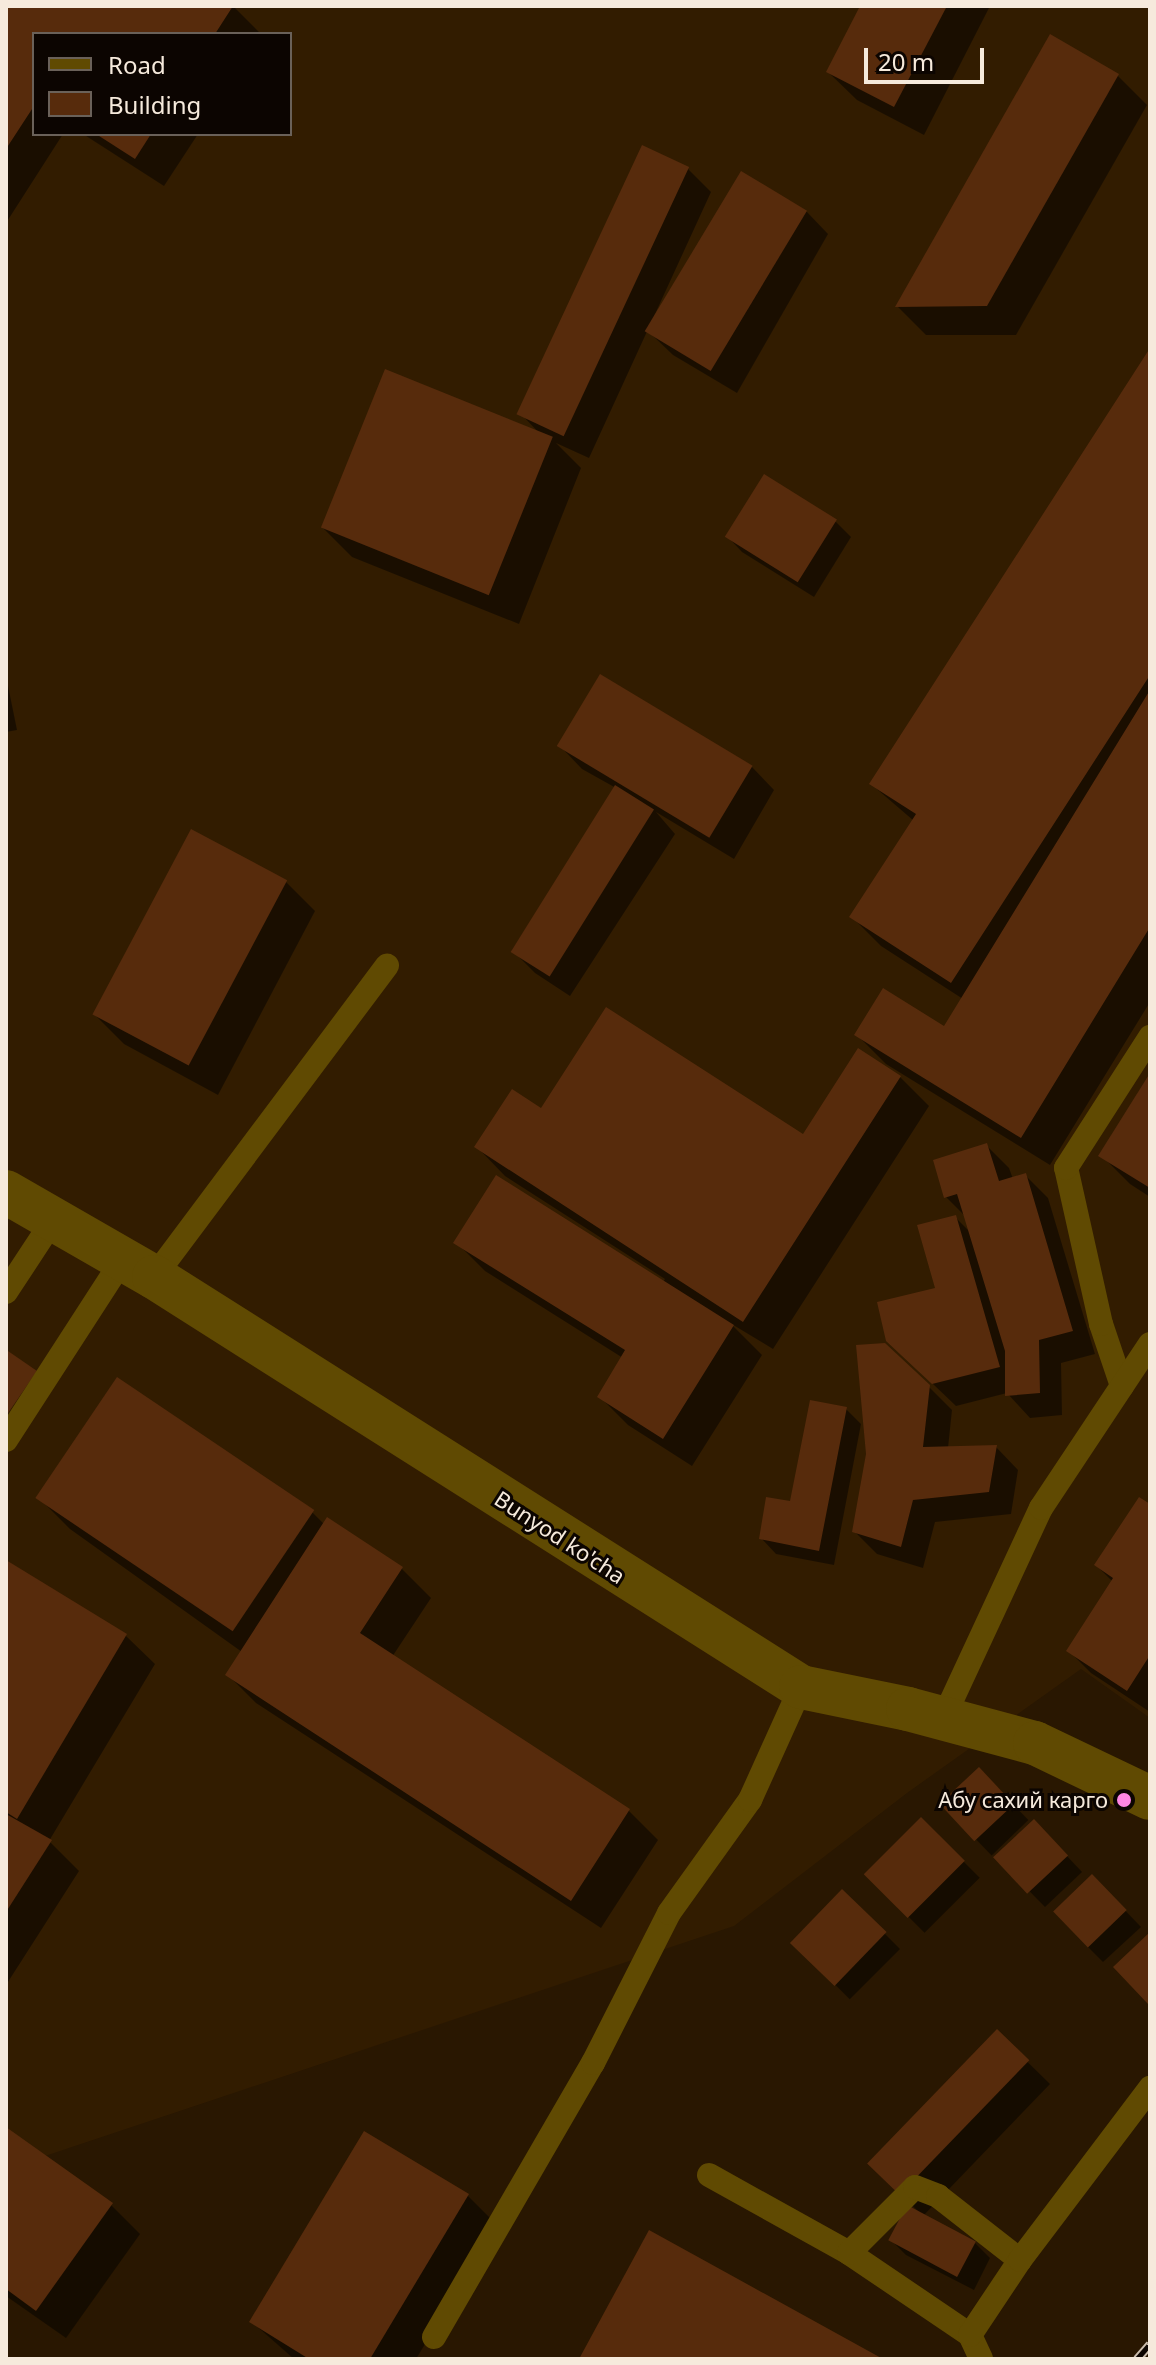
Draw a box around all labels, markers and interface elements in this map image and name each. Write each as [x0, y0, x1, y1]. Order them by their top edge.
legend [32, 32, 292, 136]
scale bar [868, 32, 988, 82]
text: 20 m [878, 45, 934, 78]
text: Road [108, 48, 166, 81]
text: Building [108, 88, 201, 121]
street label: Bunyod ko'cha [490, 1485, 630, 1589]
place label: Абу сахий карго [938, 1787, 1108, 1813]
marker: Абу сахий карго [1115, 1791, 1133, 1809]

